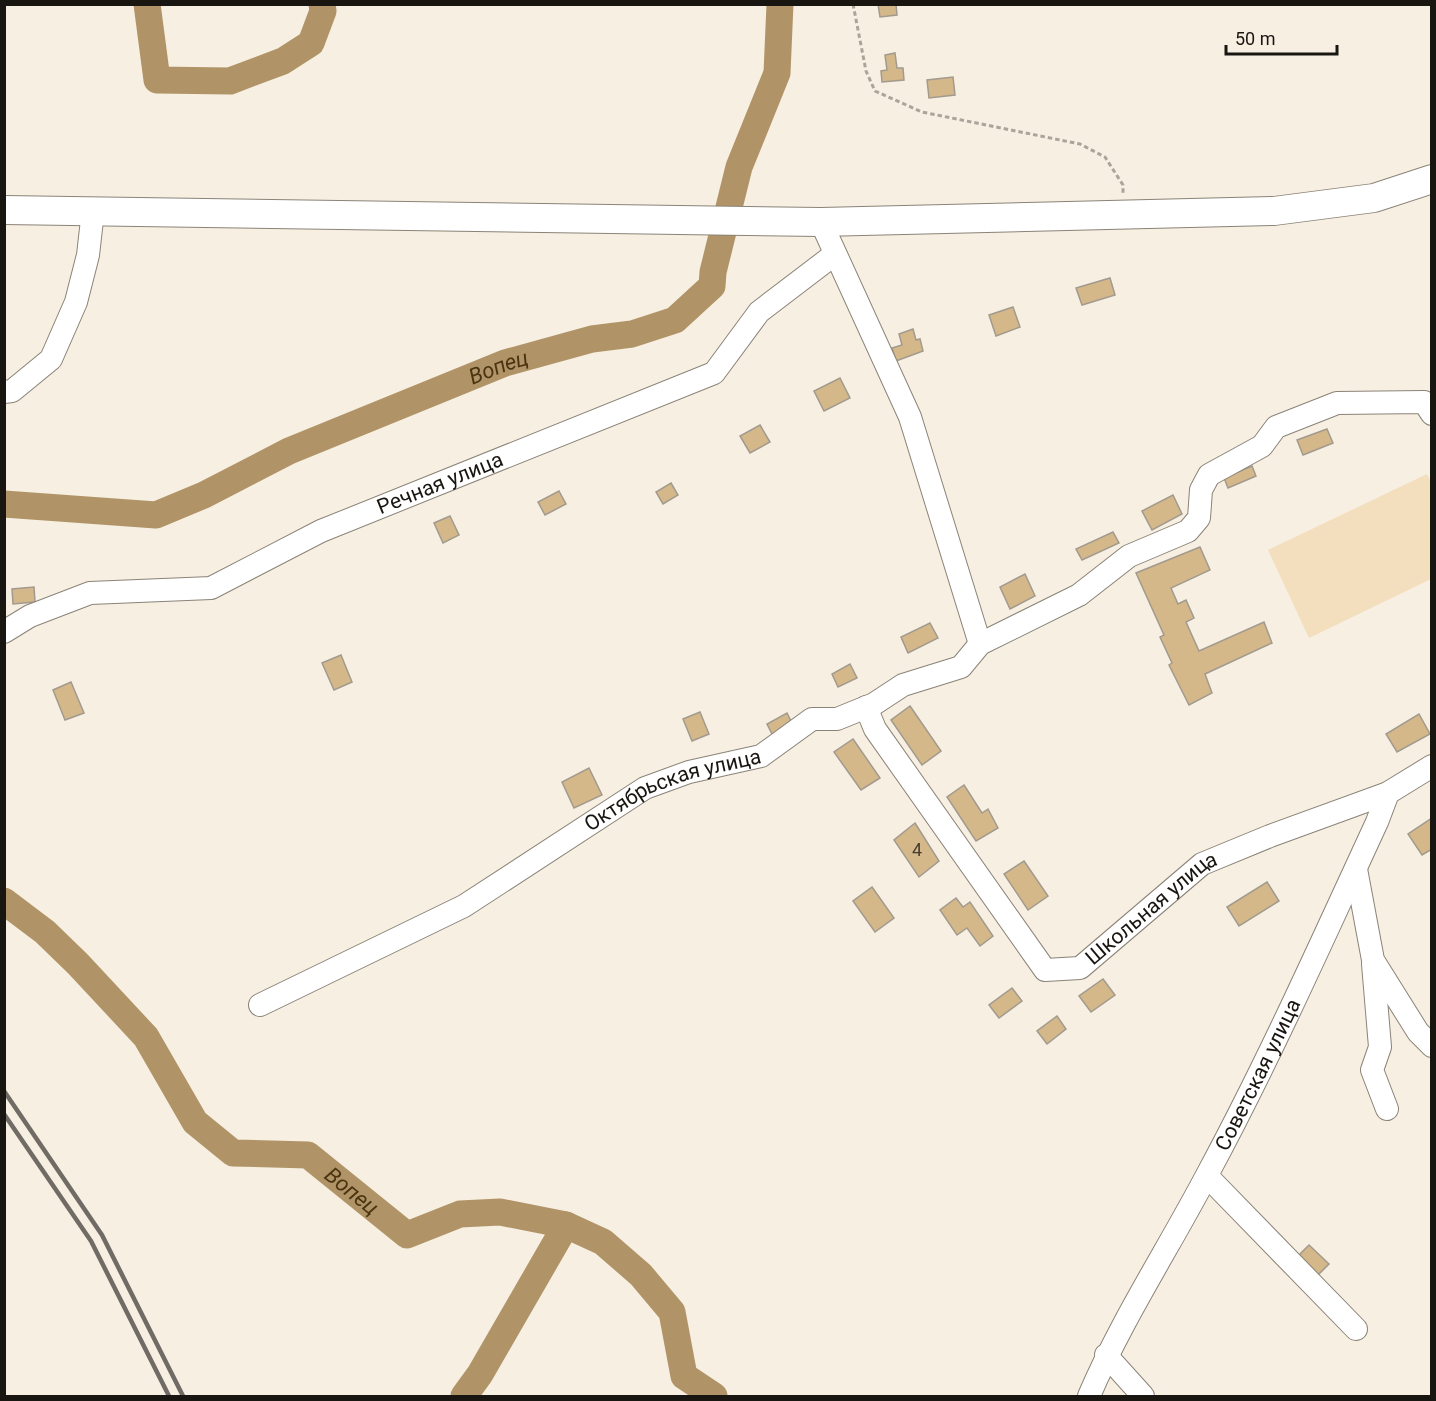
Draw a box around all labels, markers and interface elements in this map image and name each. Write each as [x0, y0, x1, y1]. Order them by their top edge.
scale bar [1226, 18, 1337, 56]
text: 50 m [1235, 28, 1275, 49]
water label: Вопец [465, 345, 531, 389]
street label: Речная улица [373, 447, 506, 519]
street label: Октябрьская улица [580, 744, 763, 836]
house number: 4 [912, 839, 922, 860]
street label: Школьная улица [1081, 847, 1220, 970]
street label: Советская улица [1210, 995, 1305, 1155]
water label: Вопец [320, 1162, 384, 1220]

